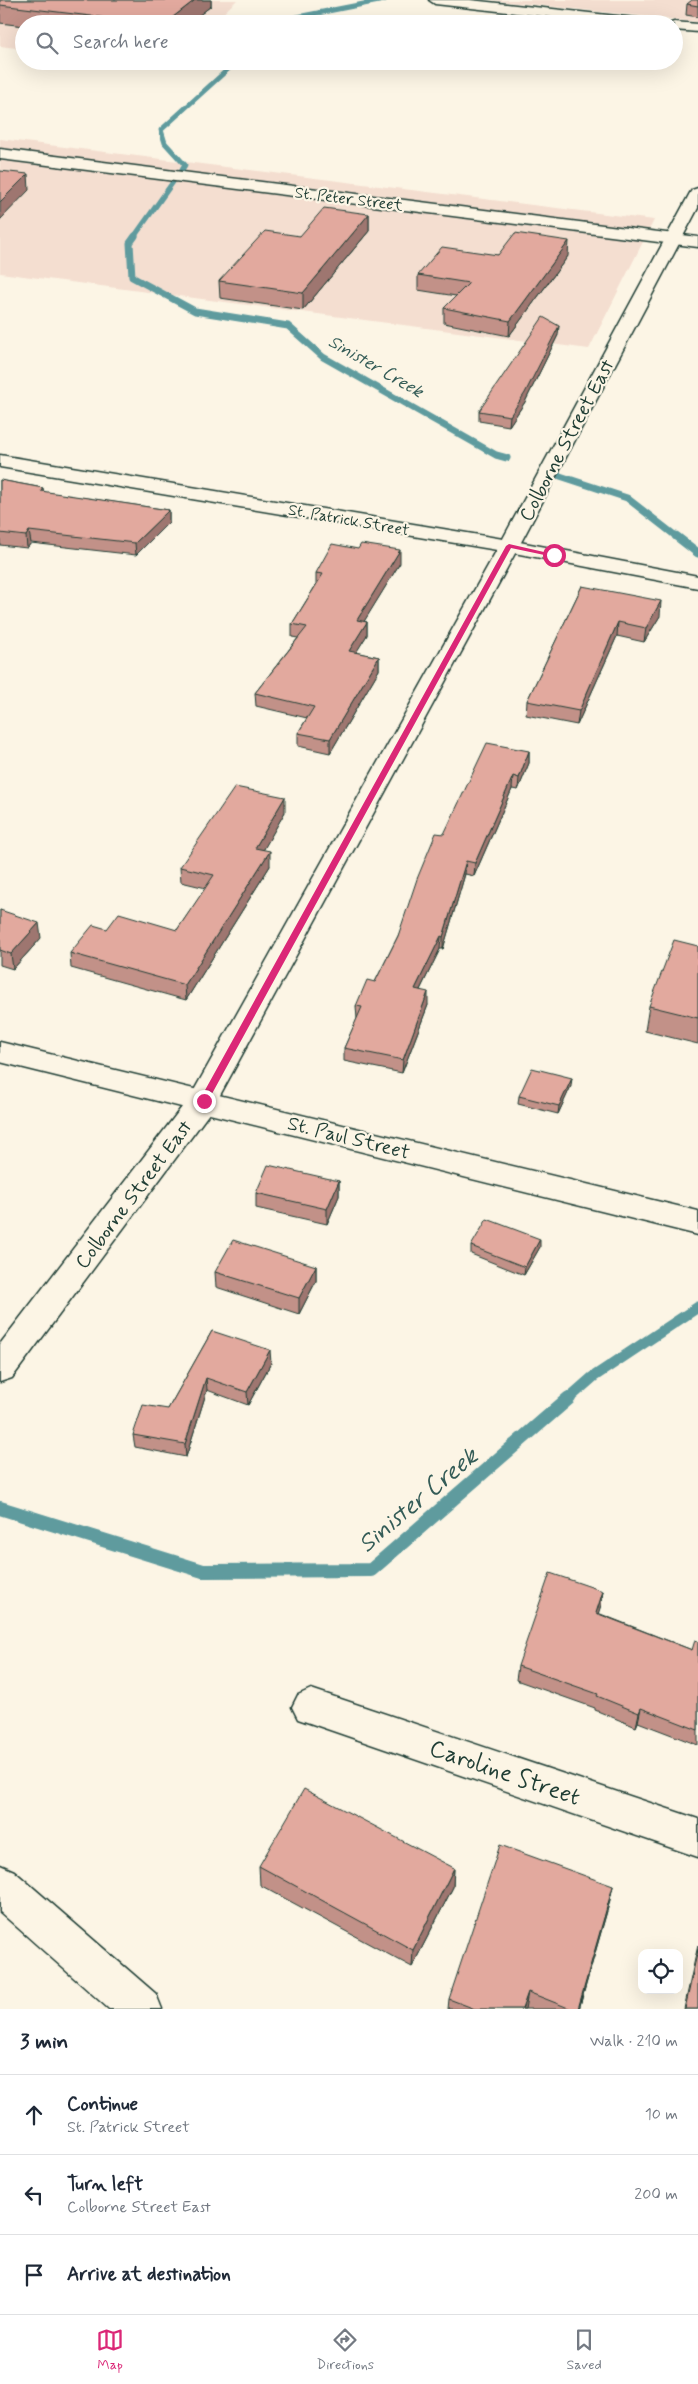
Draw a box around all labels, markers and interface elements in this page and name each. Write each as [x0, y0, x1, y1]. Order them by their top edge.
search box [15, 15, 683, 70]
icon: search [33, 29, 61, 57]
text: Search here [73, 30, 169, 55]
street label: St. Peter Street [293, 182, 405, 217]
water label: Sinister Creek [324, 330, 428, 404]
street label: Colborne Street East [513, 355, 622, 526]
street label: St. Patrick Street [286, 499, 411, 542]
route start [543, 544, 566, 567]
route end [193, 1090, 216, 1113]
street label: St. Paul Street [285, 1110, 413, 1167]
street label: Colborne Street East [69, 1115, 199, 1275]
water label: Sinister Creek [352, 1440, 487, 1561]
street label: Caroline Street [425, 1733, 584, 1814]
map controls [638, 1949, 683, 1994]
button: locate [638, 1949, 683, 1994]
text: 3 min [20, 2028, 68, 2056]
text: Walk · 210 m [590, 2031, 678, 2052]
text: Continue [67, 2092, 138, 2117]
icon: ahead [20, 2101, 48, 2129]
text: 10 m [645, 2104, 678, 2125]
text: St. Patrick Street [67, 2117, 190, 2138]
text: Turn left [67, 2172, 143, 2197]
icon: left [20, 2181, 48, 2209]
text: 200 m [634, 2184, 678, 2205]
text: Colborne Street East [67, 2197, 211, 2218]
icon: arrive [20, 2261, 48, 2289]
text: Arrive at destination [67, 2262, 231, 2287]
tab: Map [96, 2326, 124, 2374]
tab: Directions [317, 2326, 374, 2374]
tab: Saved [566, 2326, 602, 2374]

